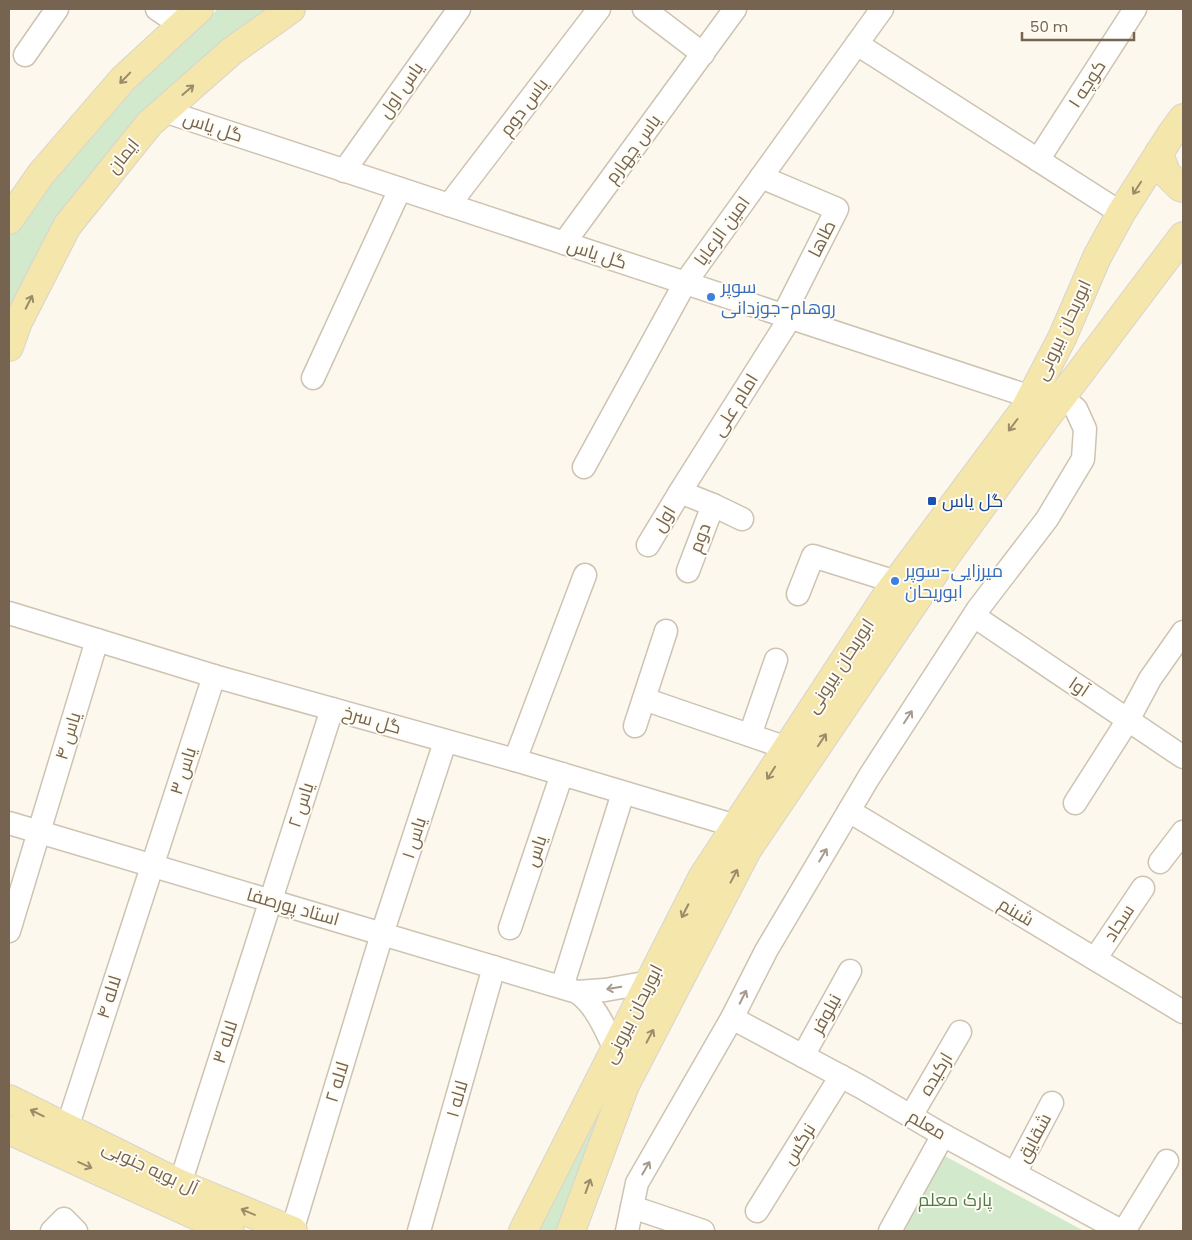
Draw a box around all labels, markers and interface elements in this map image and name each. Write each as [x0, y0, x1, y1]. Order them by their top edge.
scale bar [1022, 10, 1134, 42]
text: 50 m [1030, 16, 1068, 37]
street label: کوچه ۱ [1062, 55, 1111, 113]
street label: یاس اول [372, 56, 429, 123]
one-way arrow [119, 72, 131, 84]
street label: یاس دوم [494, 72, 554, 141]
one-way arrow [181, 84, 194, 96]
street label: گل یاس [180, 105, 246, 148]
street label: یاس چهارم [599, 109, 666, 188]
street label: ایمان [101, 133, 145, 179]
one-way arrow [1132, 181, 1142, 195]
street label: امین الرعایا [688, 191, 755, 271]
street label: طاها [802, 216, 841, 262]
street label: گل یاس [564, 232, 630, 275]
place label: سوپر روهام-جوزدانی [720, 274, 836, 320]
street label: ابوریحان بیرونی [1028, 275, 1097, 384]
marker: سوپر روهام-جوزدانی [705, 291, 717, 303]
one-way arrow [24, 295, 34, 310]
street label: امام علی [705, 368, 764, 441]
one-way arrow [1008, 418, 1019, 431]
place label: گل یاس [942, 488, 1003, 513]
marker: گل یاس [926, 495, 938, 507]
street label: اول [646, 501, 681, 537]
street label: دوم [683, 519, 717, 556]
place label: میرزایی-سوپر ابوریحان [904, 558, 1003, 604]
marker: میرزایی-سوپر ابوریحان [889, 575, 901, 587]
street label: ابوریحان بیرونی [800, 613, 880, 718]
street label: آوا [1064, 671, 1094, 702]
street label: گل سرخ [340, 699, 404, 740]
street label: یاس ۴ [48, 709, 87, 763]
one-way arrow [903, 710, 914, 724]
one-way arrow [817, 733, 827, 747]
street label: یاس ۳ [163, 744, 202, 798]
one-way arrow [765, 766, 776, 780]
street label: یاس ۲ [281, 779, 320, 831]
street label: یاس ۱ [395, 814, 432, 862]
street label: یاس [519, 832, 553, 870]
one-way arrow [819, 849, 829, 863]
one-way arrow [729, 869, 739, 884]
street label: استاد پورصفا [244, 881, 342, 932]
street label: شبنم [994, 891, 1039, 932]
street label: سجاد [1097, 899, 1140, 946]
one-way arrow [680, 903, 689, 918]
street label: ابوریحان بیرونی [597, 960, 668, 1068]
street label: لاله ۴ [90, 972, 127, 1021]
one-way arrow [606, 984, 622, 994]
one-way arrow [738, 989, 748, 1004]
street label: نیلوفر [804, 989, 847, 1039]
street label: لاله ۳ [206, 1017, 243, 1067]
one-way arrow [646, 1029, 655, 1044]
street label: ارکیده [913, 1047, 958, 1100]
street label: لاله ۲ [319, 1058, 355, 1105]
street label: لاله ۱ [439, 1077, 474, 1120]
street label: معلم [904, 1104, 951, 1145]
one-way arrow [30, 1108, 45, 1118]
street label: شقایق [1010, 1109, 1057, 1167]
street label: نرگس [776, 1118, 821, 1169]
street label: آل بویه جنوبی [98, 1134, 202, 1201]
one-way arrow [77, 1161, 92, 1170]
one-way arrow [641, 1162, 651, 1176]
one-way arrow [584, 1179, 593, 1194]
park label: پارک معلم [918, 1187, 992, 1212]
one-way arrow [241, 1207, 256, 1217]

